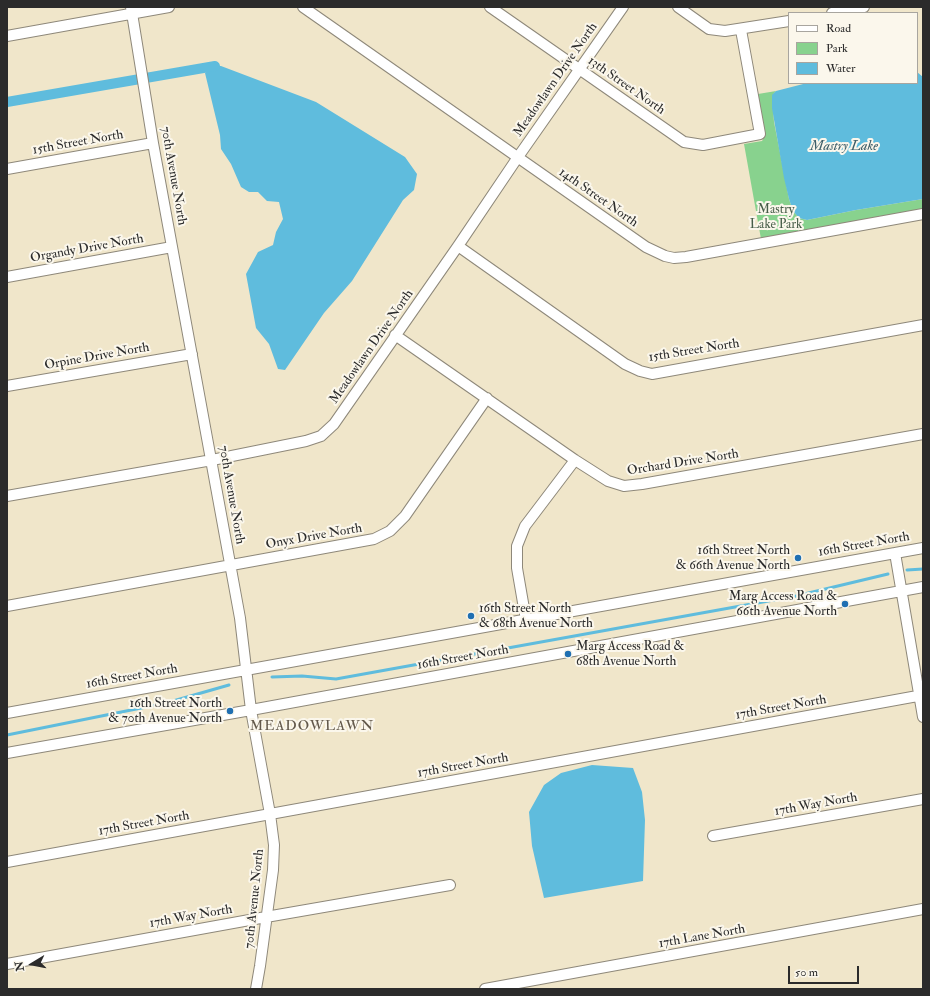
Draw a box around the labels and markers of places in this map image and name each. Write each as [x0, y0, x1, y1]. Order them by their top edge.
place label: 16th Street North & 66th Avenue North [676, 543, 790, 574]
marker: 16th Street North & 66th Avenue North [793, 553, 803, 563]
place label: Marg Access Road & 66th Avenue North [729, 589, 837, 620]
marker: Marg Access Road & 66th Avenue North [840, 599, 850, 609]
place label: 16th Street North & 68th Avenue North [479, 601, 593, 632]
marker: 16th Street North & 68th Avenue North [466, 611, 476, 621]
place label: Marg Access Road & 68th Avenue North [576, 639, 684, 670]
marker: Marg Access Road & 68th Avenue North [563, 649, 573, 659]
place label: 16th Street North & 70th Avenue North [108, 696, 222, 727]
marker: 16th Street North & 70th Avenue North [225, 706, 235, 716]

